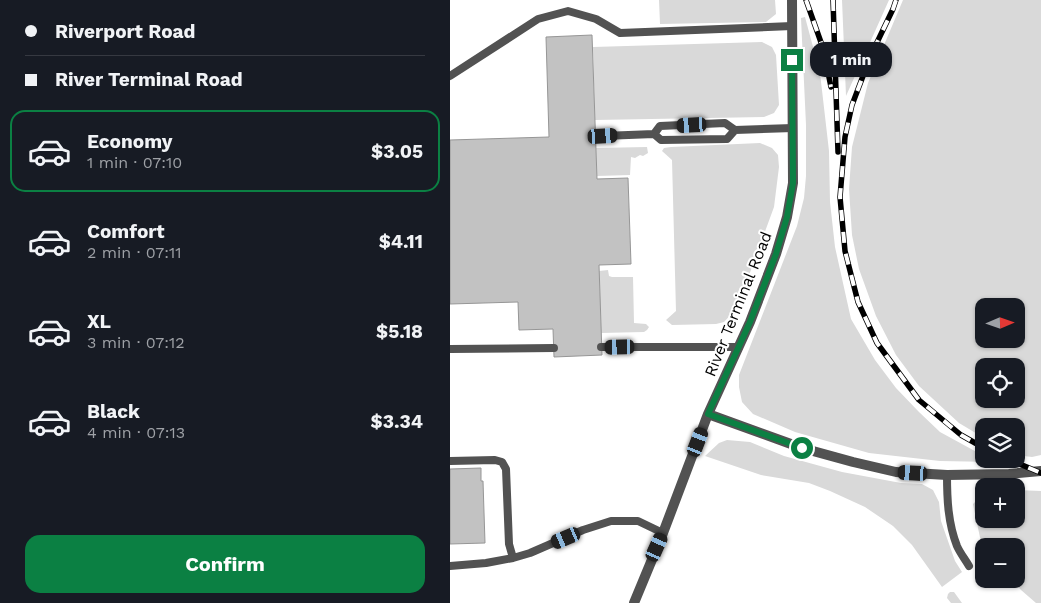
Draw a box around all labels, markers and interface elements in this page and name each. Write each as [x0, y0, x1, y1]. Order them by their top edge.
text: Riverport Road [55, 20, 195, 43]
callout: 1 min [810, 42, 892, 78]
route end [781, 49, 803, 71]
text: 1 min [830, 50, 872, 69]
text: River Terminal Road [55, 68, 243, 91]
car [676, 117, 707, 133]
car [587, 128, 618, 144]
icon: car [27, 129, 72, 174]
text: Economy [87, 130, 172, 153]
text: $3.05 [371, 140, 423, 163]
text: 1 min · 07:10 [87, 153, 182, 172]
icon: car [27, 219, 72, 264]
text: Comfort [87, 220, 165, 243]
street label: River Terminal Road [700, 229, 776, 379]
text: $4.11 [379, 230, 423, 253]
text: 2 min · 07:11 [87, 243, 182, 262]
north arrow [975, 298, 1025, 348]
map controls [975, 298, 1025, 588]
icon: car [27, 309, 72, 354]
text: XL [87, 310, 111, 333]
text: $5.18 [376, 320, 423, 343]
text: 3 min · 07:12 [87, 333, 185, 352]
car [604, 339, 635, 355]
button: locate [975, 358, 1025, 408]
icon: car [27, 399, 72, 444]
text: Black [87, 400, 140, 423]
text: $3.34 [371, 410, 423, 433]
button: layers [975, 418, 1025, 468]
text: 4 min · 07:13 [87, 423, 185, 442]
car [685, 425, 710, 459]
route start [791, 437, 813, 459]
car [897, 465, 928, 481]
button: + [975, 478, 1025, 528]
car [549, 525, 582, 551]
car [644, 530, 669, 564]
button: Confirm [25, 535, 425, 593]
button: − [975, 538, 1025, 588]

